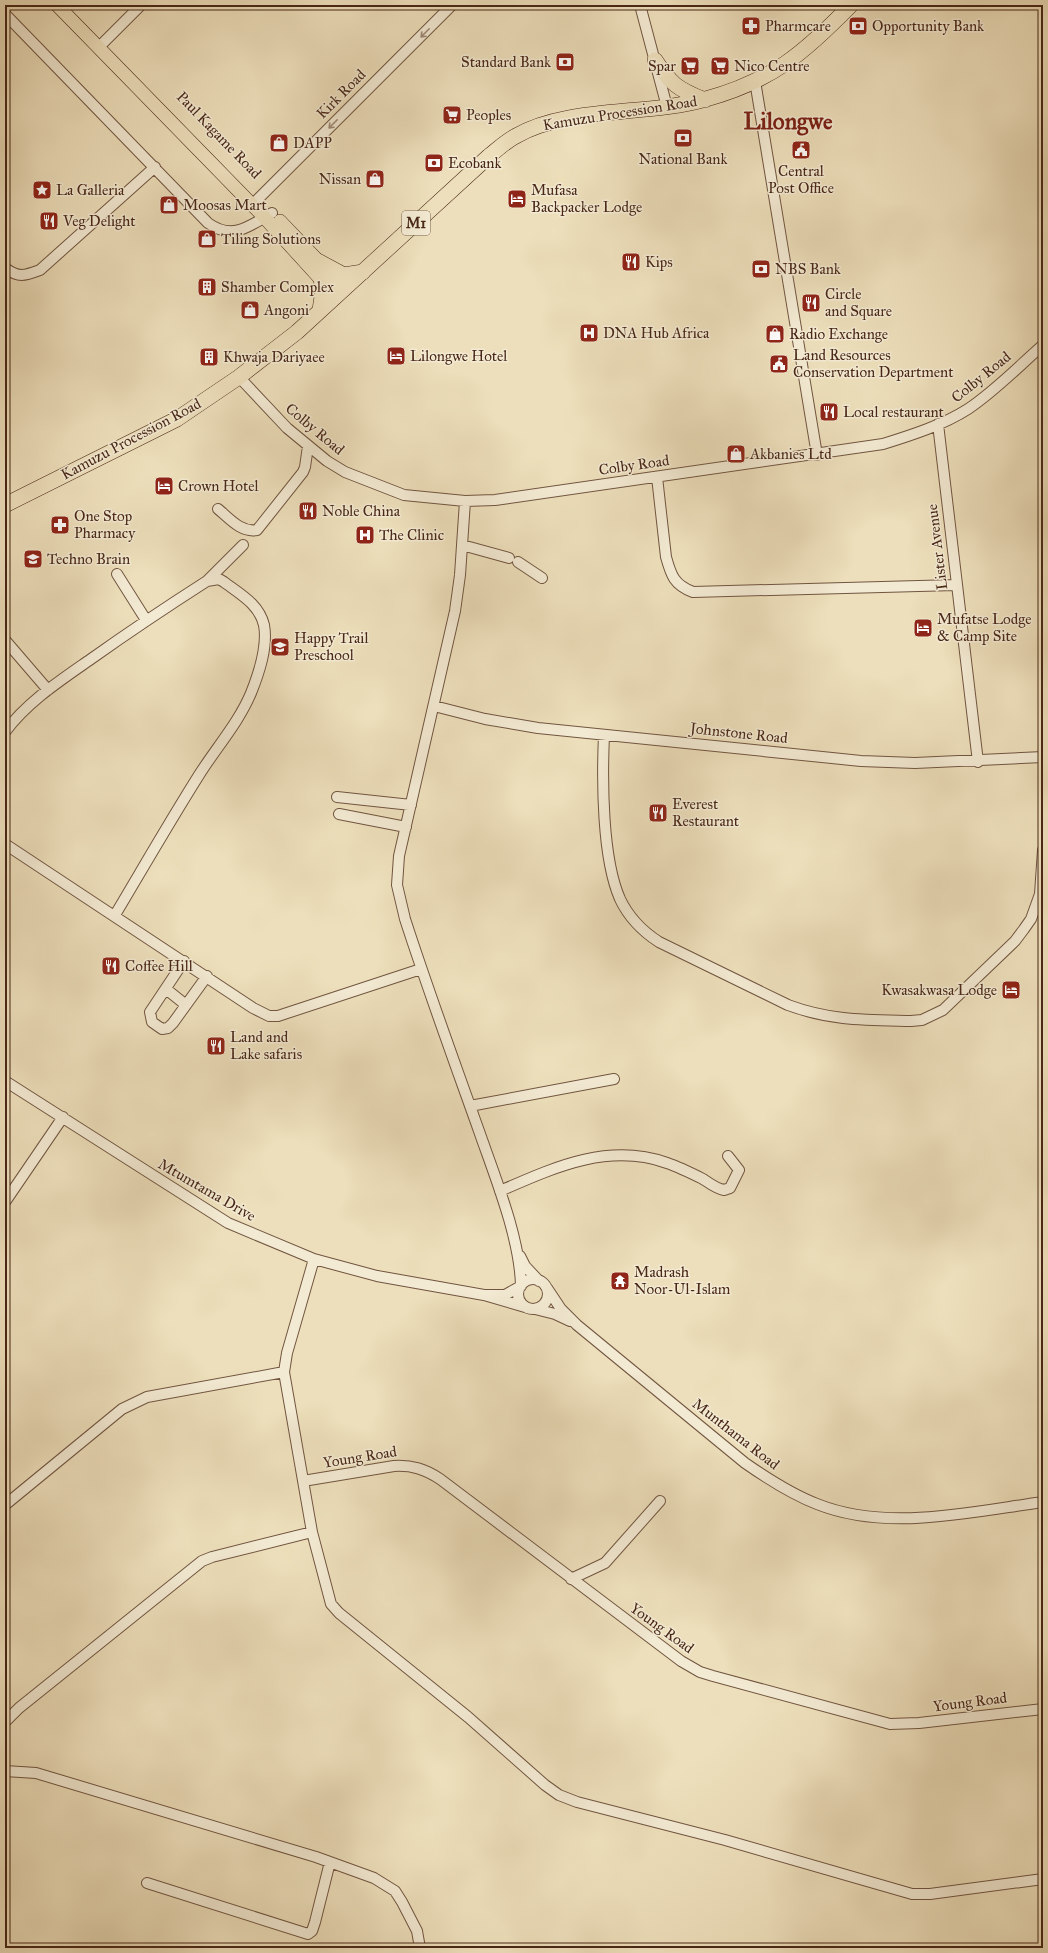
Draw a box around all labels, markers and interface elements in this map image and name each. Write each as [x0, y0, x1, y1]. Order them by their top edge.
pharmacy icon: Pharmcare [740, 15, 762, 37]
bank icon: Opportunity Bank [847, 15, 869, 37]
place label: Pharmcare [765, 17, 831, 35]
place label: Opportunity Bank [872, 17, 984, 35]
one-way arrow [420, 28, 430, 37]
bank icon: Standard Bank [554, 51, 576, 73]
place label: Standard Bank [461, 53, 551, 71]
supermarket icon: Spar [679, 55, 701, 77]
supermarket icon: Nico Centre [709, 55, 731, 77]
place label: Spar [648, 57, 676, 75]
place label: Nico Centre [734, 57, 810, 75]
street label: Kirk Road [313, 65, 370, 122]
street label: Paul Kagame Road [173, 88, 265, 183]
street label: Kamuzu Procession Road [542, 92, 699, 134]
supermarket icon: Peoples [441, 104, 463, 126]
place label: Peoples [466, 106, 511, 124]
district label: Lilongwe [743, 107, 833, 136]
one-way arrow [328, 119, 338, 129]
bank icon: National Bank [672, 127, 694, 149]
shop icon: DAPP [268, 132, 290, 154]
place label: DAPP [293, 134, 332, 152]
public building icon: Central Post Office [790, 139, 812, 161]
place label: National Bank [639, 150, 727, 168]
bank icon: Ecobank [423, 152, 445, 174]
place label: Ecobank [448, 154, 501, 172]
place label: Central Post Office [768, 162, 834, 197]
shop icon: Nissan [364, 168, 386, 190]
place label: Nissan [319, 170, 361, 188]
place icon: La Galleria [31, 179, 53, 201]
place label: La Galleria [56, 181, 125, 199]
place label: Mufasa Backpacker Lodge [531, 181, 642, 216]
hotel icon: Mufasa Backpacker Lodge [506, 188, 528, 210]
shop icon: Moosas Mart [158, 194, 180, 216]
place label: Moosas Mart [183, 196, 268, 214]
restaurant icon: Veg Delight [38, 210, 60, 232]
road number: M1 [402, 211, 430, 235]
place label: Veg Delight [62, 212, 136, 230]
shop icon: Tiling Solutions [196, 228, 218, 250]
place label: Tiling Solutions [221, 230, 321, 248]
restaurant icon: Kips [620, 251, 642, 273]
place label: Kips [645, 253, 673, 271]
bank icon: NBS Bank [750, 258, 772, 280]
place label: NBS Bank [775, 260, 841, 278]
building icon: Shamber Complex [196, 276, 218, 298]
place label: Shamber Complex [221, 278, 334, 296]
place label: Circle and Square [825, 285, 892, 321]
restaurant icon: Circle and Square [800, 292, 822, 314]
shop icon: Angoni [239, 299, 261, 321]
place label: Angoni [263, 301, 309, 319]
hospital icon: DNA Hub Africa [578, 322, 600, 344]
shop icon: Radio Exchange [764, 323, 786, 345]
place label: DNA Hub Africa [603, 324, 710, 342]
place label: Radio Exchange [789, 325, 888, 343]
hotel icon: Lilongwe Hotel [385, 345, 407, 367]
building icon: Khwaja Dariyaee [198, 346, 220, 368]
place label: Land Resources Conservation Department [793, 346, 954, 381]
place label: Lilongwe Hotel [410, 347, 508, 365]
street label: Colby Road [948, 347, 1015, 406]
place label: Khwaja Dariyaee [223, 348, 325, 366]
public building icon: Land Resources Conservation Department [768, 353, 790, 375]
street label: Kamuzu Procession Road [58, 394, 204, 484]
street label: Colby Road [282, 399, 348, 459]
restaurant icon: Local restaurant [818, 401, 840, 423]
place label: Local restaurant [843, 403, 945, 421]
shop icon: Akbanies Ltd [725, 443, 747, 465]
place label: Akbanies Ltd [749, 445, 832, 463]
street label: Colby Road [597, 451, 671, 479]
hotel icon: Crown Hotel [153, 475, 175, 497]
place label: Crown Hotel [178, 477, 260, 495]
restaurant icon: Noble China [297, 500, 319, 522]
place label: Noble China [322, 502, 401, 520]
street label: Lister Avenue [923, 503, 951, 591]
place label: One Stop Pharmacy [74, 507, 136, 542]
pharmacy icon: One Stop Pharmacy [49, 514, 71, 536]
hospital icon: The Clinic [354, 524, 376, 546]
place label: The Clinic [379, 526, 444, 544]
school or university icon: Techno Brain [22, 548, 44, 570]
place label: Techno Brain [47, 550, 130, 568]
place label: Mufatse Lodge & Camp Site [937, 610, 1032, 645]
hotel icon: Mufatse Lodge & Camp Site [912, 617, 934, 639]
place label: Happy Trail Preschool [294, 629, 369, 664]
school or university icon: Happy Trail Preschool [269, 636, 291, 658]
street label: Johnstone Road [687, 719, 789, 748]
place label: Everest Restaurant [672, 795, 740, 830]
restaurant icon: Everest Restaurant [647, 802, 669, 824]
restaurant icon: Coffee Hill [100, 955, 122, 977]
place label: Coffee Hill [125, 957, 194, 975]
hotel icon: Kwasakwasa Lodge [1000, 979, 1022, 1001]
place label: Kwasakwasa Lodge [881, 981, 997, 999]
place label: Land and Lake safaris [230, 1028, 302, 1063]
restaurant icon: Land and Lake safaris [205, 1035, 227, 1057]
street label: Mtumtama Drive [155, 1155, 259, 1225]
place label: Madrash Noor-Ul-Islam [634, 1263, 731, 1298]
temple icon: Madrash Noor-Ul-Islam [609, 1270, 631, 1292]
street label: Munthama Road [689, 1394, 783, 1474]
street label: Young Road [322, 1442, 399, 1472]
street label: Young Road [627, 1599, 698, 1657]
street label: Young Road [932, 1688, 1009, 1715]

